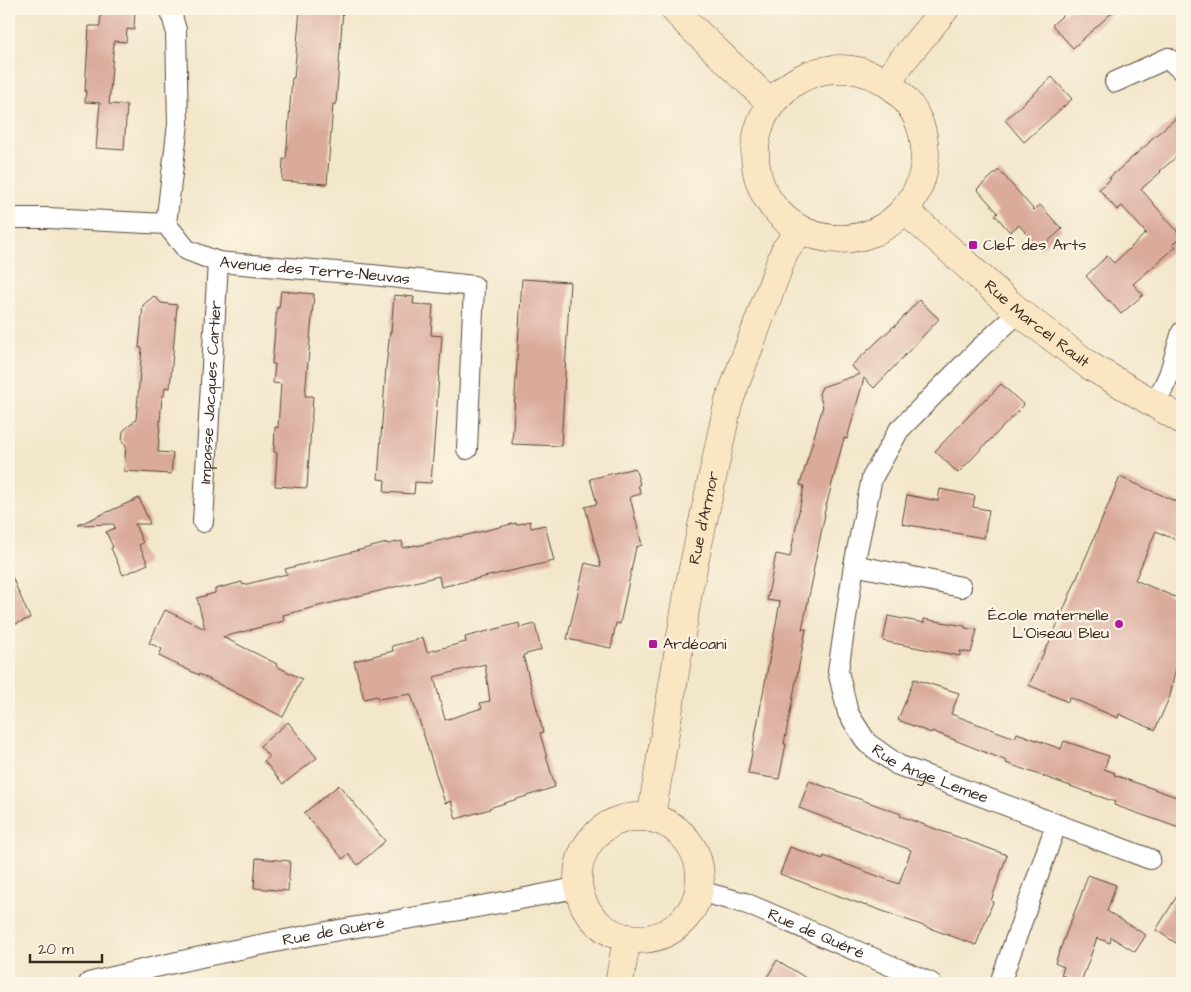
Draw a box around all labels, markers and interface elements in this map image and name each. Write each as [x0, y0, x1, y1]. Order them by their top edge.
place label: Clef des Arts [983, 234, 1086, 256]
marker: Clef des Arts [967, 239, 979, 251]
street label: Avenue des Terre-Neuvas [219, 251, 411, 290]
street label: Rue Marcel Rault [979, 275, 1094, 373]
street label: Impasse Jacques Cartier [194, 300, 227, 485]
street label: Rue d'Armor [683, 469, 724, 566]
place label: École maternelle L'Oiseau Bleu [988, 604, 1109, 644]
marker: École maternelle L'Oiseau Bleu [1113, 618, 1125, 630]
place label: Ardéoani [663, 633, 727, 655]
marker: Ardéoani [647, 638, 659, 650]
street label: Rue Ange Lemee [867, 739, 992, 809]
street label: Rue de Quéré [764, 903, 868, 964]
street label: Rue de Quéré [281, 912, 387, 951]
scale bar [30, 932, 102, 964]
text: 20 m [38, 939, 74, 960]

